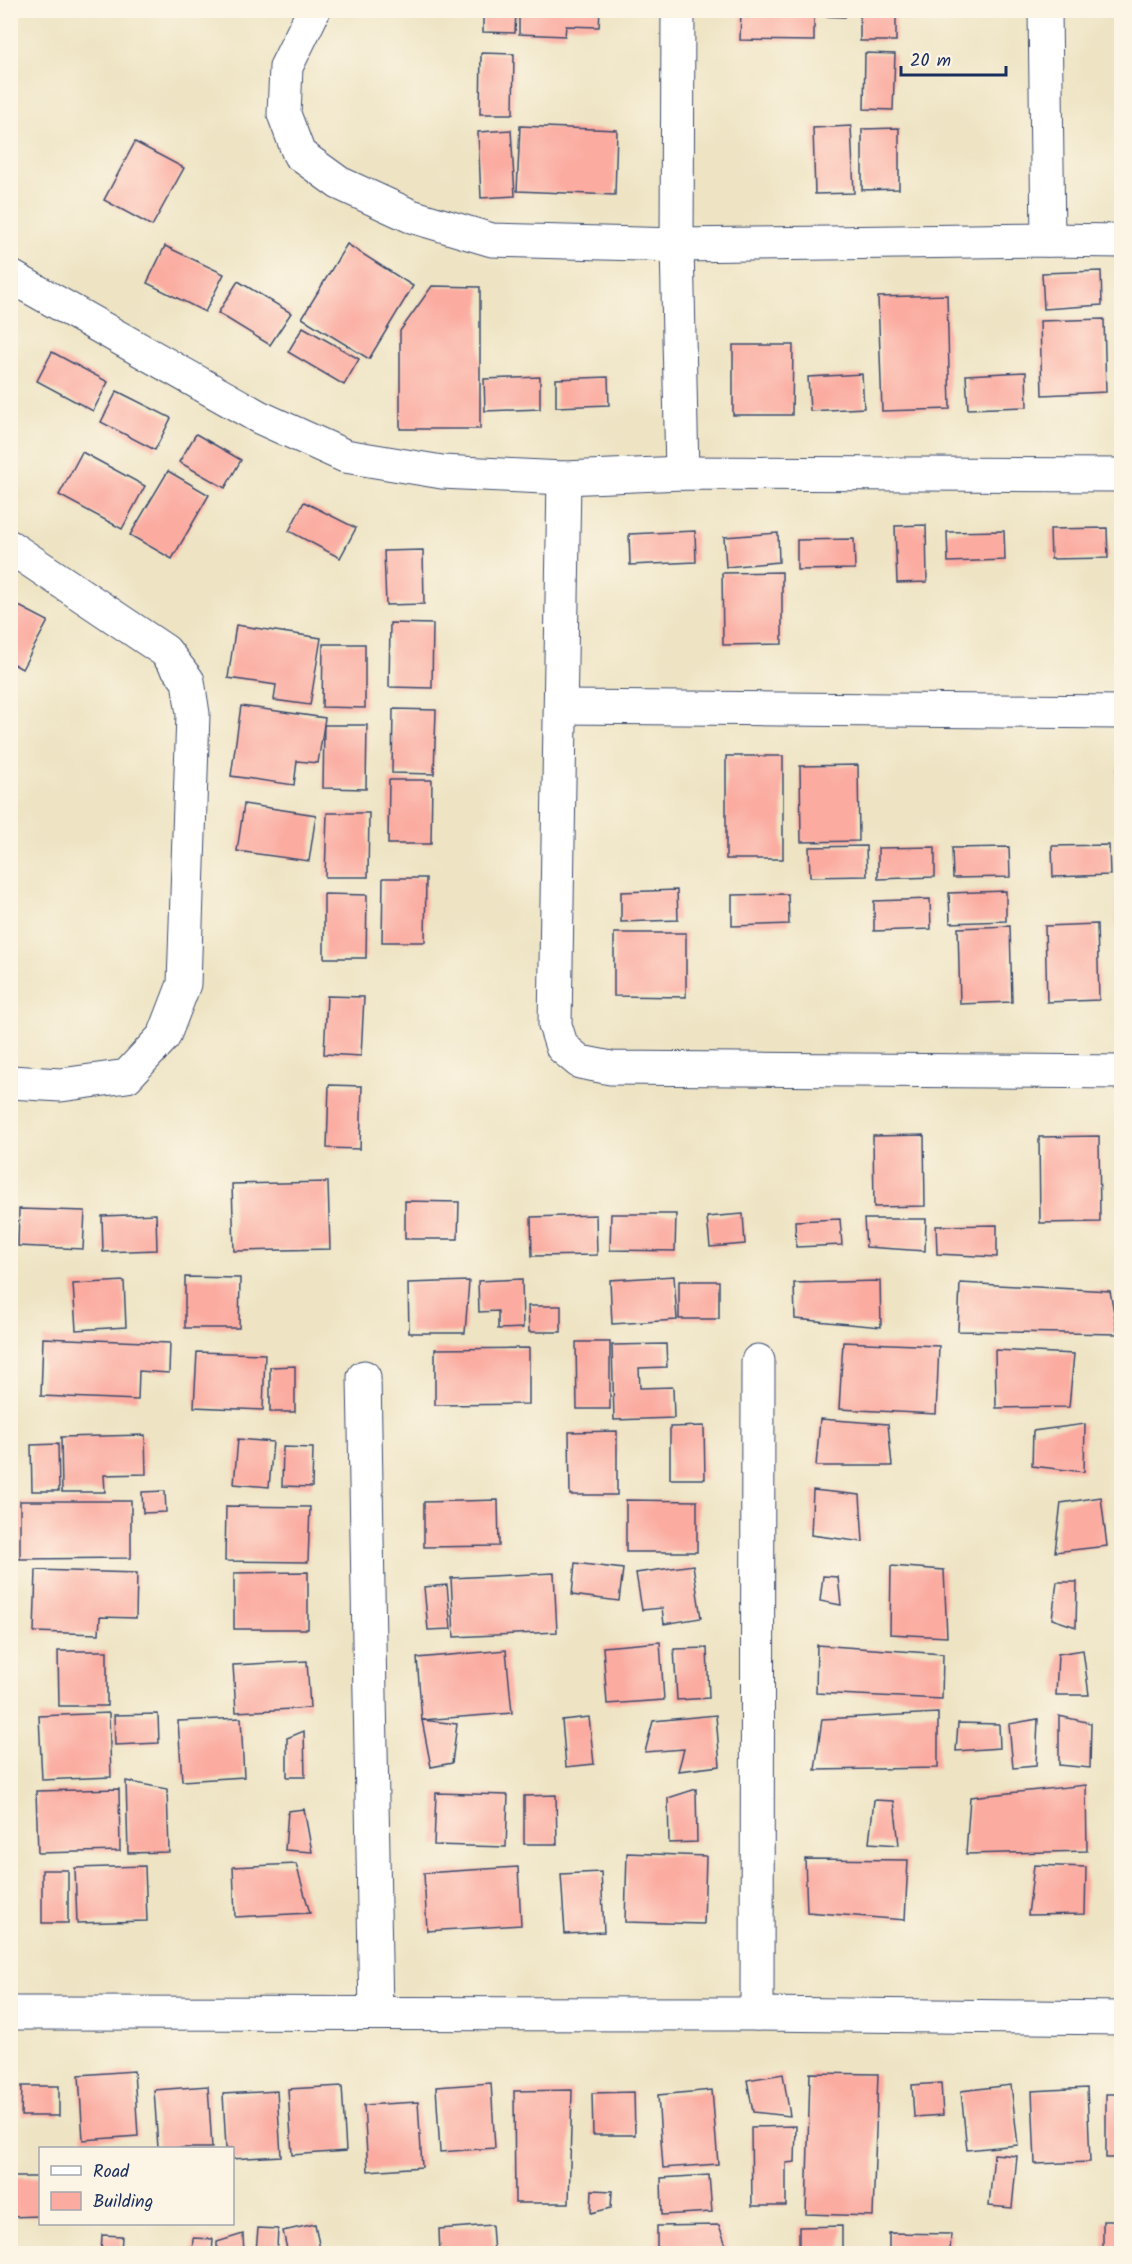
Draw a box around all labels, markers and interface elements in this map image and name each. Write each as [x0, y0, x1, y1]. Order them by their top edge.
scale bar [901, 39, 1006, 77]
text: 20 m [910, 47, 951, 76]
legend [39, 2147, 234, 2225]
text: Road [93, 2158, 130, 2187]
text: Building [93, 2188, 153, 2217]

